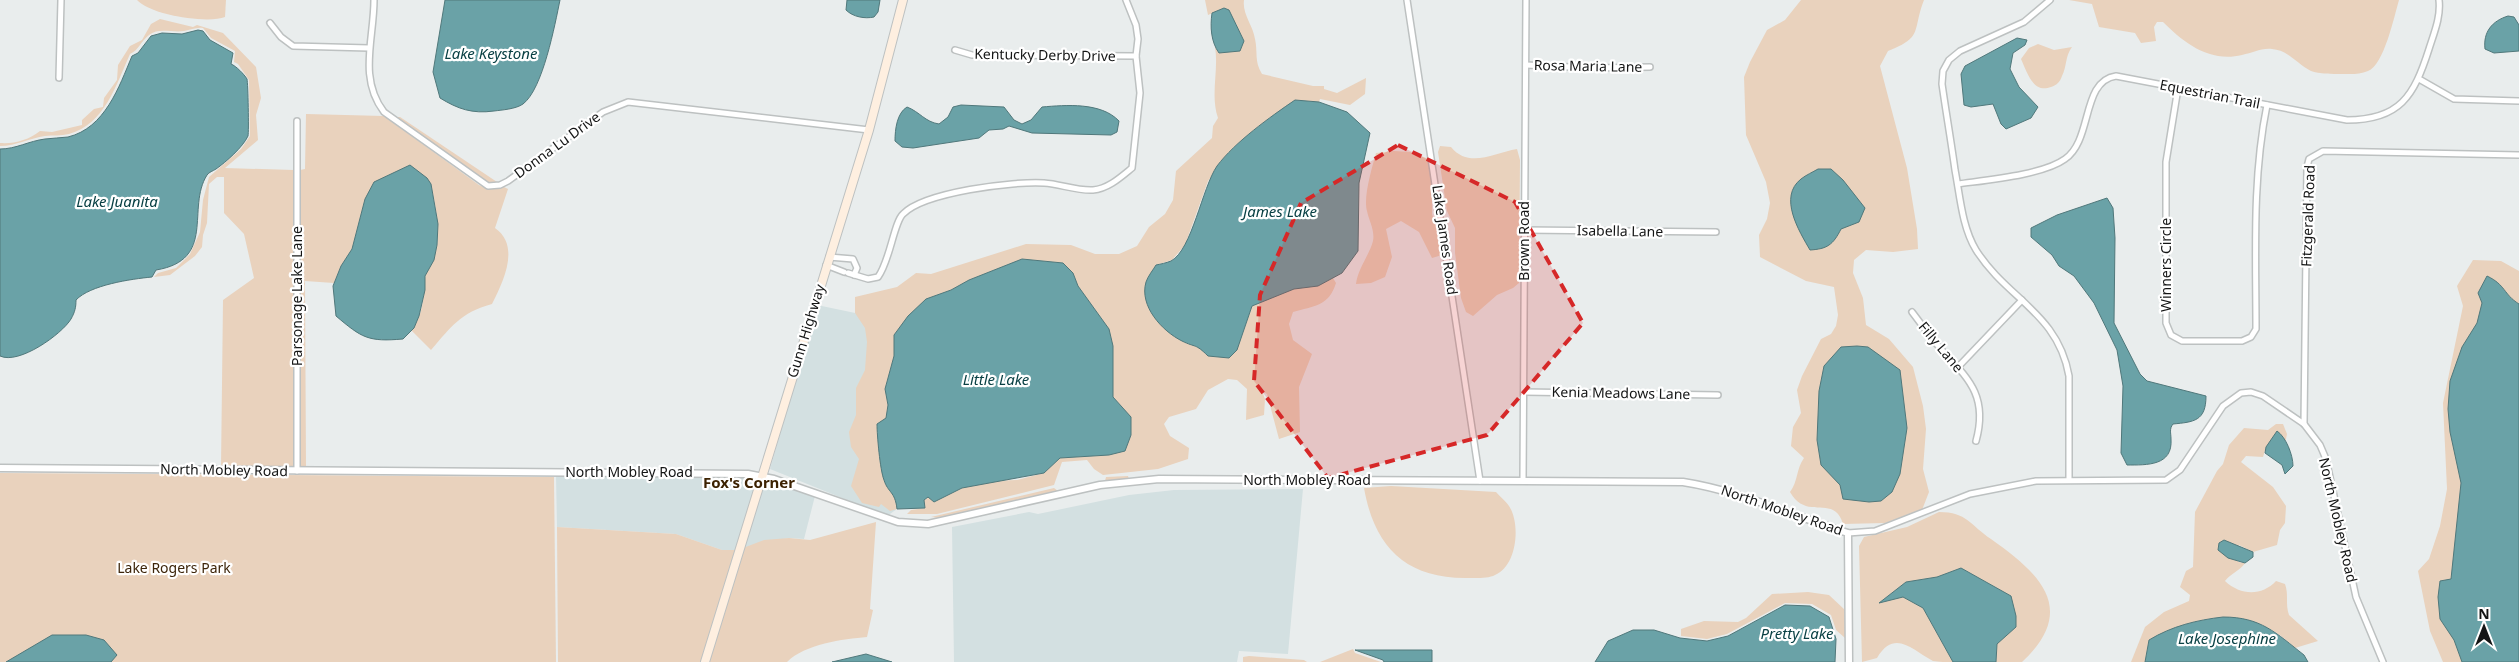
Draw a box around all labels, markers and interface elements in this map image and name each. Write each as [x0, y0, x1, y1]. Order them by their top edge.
water label: Lake Keystone [445, 43, 538, 63]
street label: Kentucky Derby Drive [974, 44, 1116, 65]
street label: Rosa Maria Lane [1534, 55, 1643, 76]
street label: Equestrian Trail [2158, 74, 2262, 113]
street label: Donna Lu Drive [510, 107, 604, 182]
street label: Fitzgerald Road [2296, 165, 2319, 267]
street label: Lake James Road [1428, 184, 1463, 296]
water label: Lake Juanita [76, 191, 158, 211]
water label: James Lake [1240, 201, 1317, 221]
street label: Brown Road [1514, 201, 1533, 281]
street label: Winners Circle [2156, 218, 2175, 312]
street label: Isabella Lane [1577, 220, 1663, 241]
street label: Parsonage Lake Lane [287, 226, 306, 366]
street label: Gunn Highway [782, 281, 829, 380]
street label: Filly Lane [1915, 317, 1968, 376]
water label: Little Lake [963, 369, 1030, 389]
street label: Kenia Meadows Lane [1552, 382, 1691, 403]
street label: North Mobley Road [2315, 456, 2362, 584]
street label: North Mobley Road [160, 459, 288, 480]
street label: North Mobley Road [565, 462, 693, 481]
street label: North Mobley Road [1243, 470, 1371, 489]
district label: Fox's Corner [703, 472, 795, 492]
street label: North Mobley Road [1719, 480, 1846, 539]
park label: Lake Rogers Park [117, 558, 231, 577]
north arrow [2459, 602, 2509, 652]
text: N [2478, 604, 2490, 623]
water label: Pretty Lake [1761, 623, 1834, 643]
water label: Lake Josephine [2178, 628, 2277, 648]

